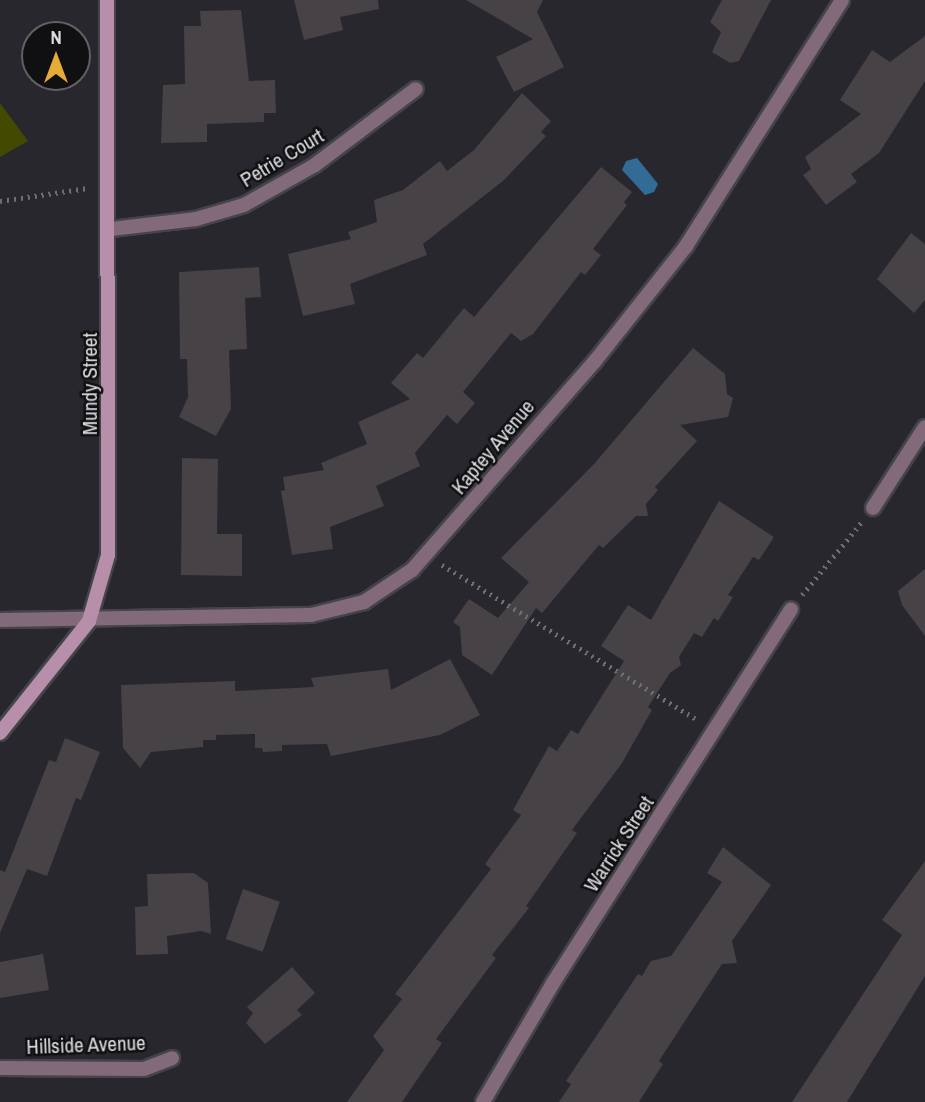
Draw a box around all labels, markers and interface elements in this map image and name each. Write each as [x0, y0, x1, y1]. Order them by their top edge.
north arrow [21, 21, 91, 91]
text: N [50, 24, 62, 50]
street label: Petrie Court [236, 123, 328, 193]
street label: Mundy Street [77, 333, 103, 435]
street label: Kaptey Avenue [446, 394, 540, 500]
street label: Warrick Street [579, 791, 659, 897]
street label: Hillside Avenue [25, 1030, 147, 1060]

